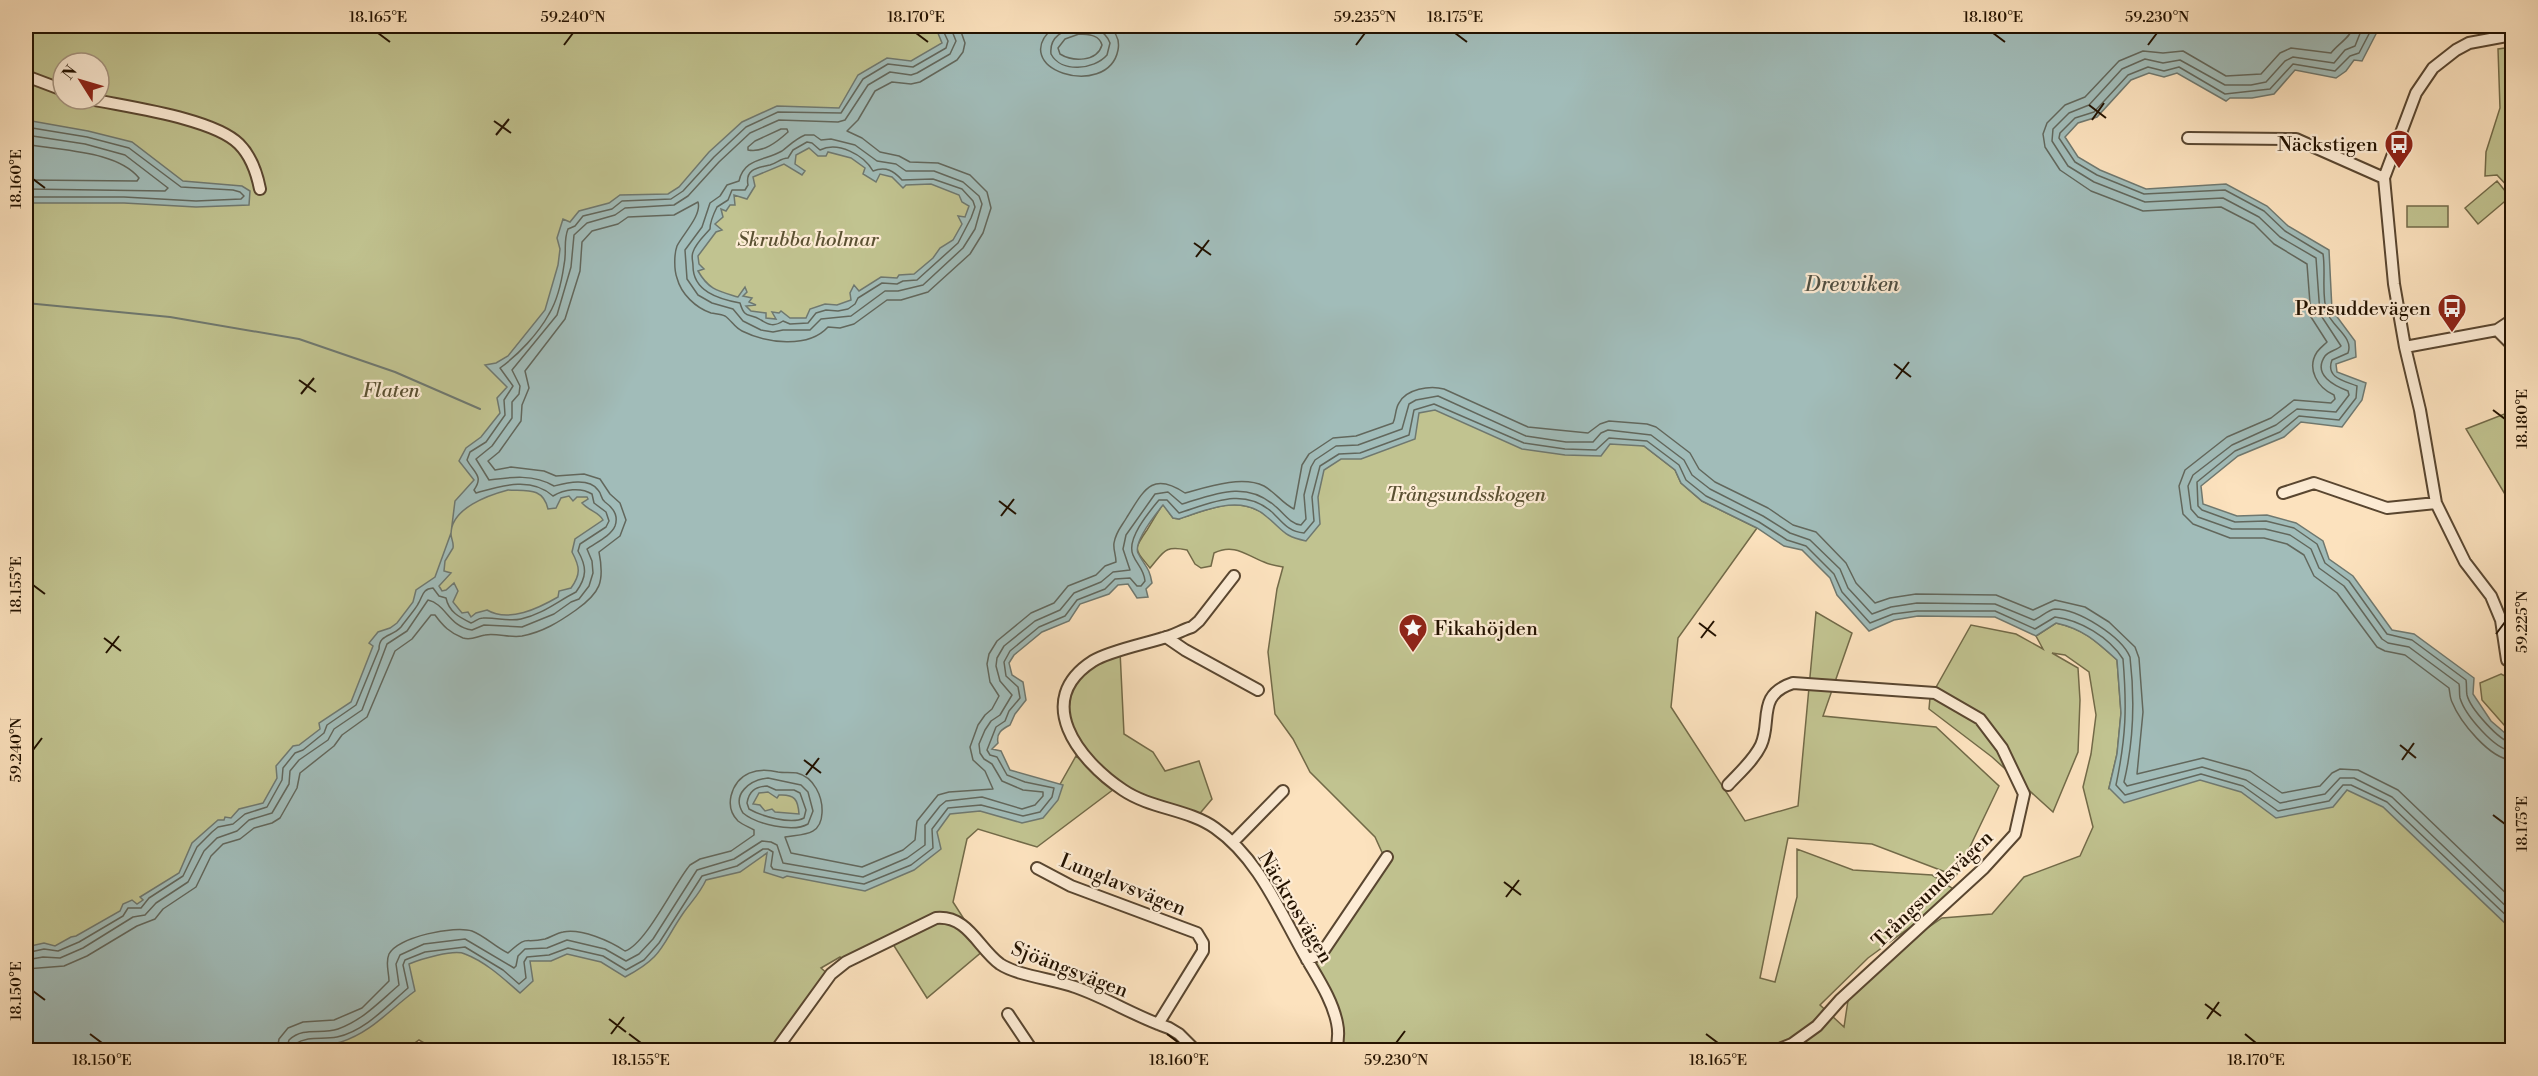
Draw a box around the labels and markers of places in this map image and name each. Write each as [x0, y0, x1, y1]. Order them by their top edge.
bus stop icon: Näckstigen [2383, 128, 2415, 170]
place label: Näckstigen [2277, 133, 2378, 158]
bus stop icon: Persuddevägen [2436, 292, 2468, 334]
place label: Persuddevägen [2295, 297, 2431, 322]
place icon: Fikahöjden [1397, 612, 1429, 654]
place label: Fikahöjden [1434, 617, 1538, 642]

